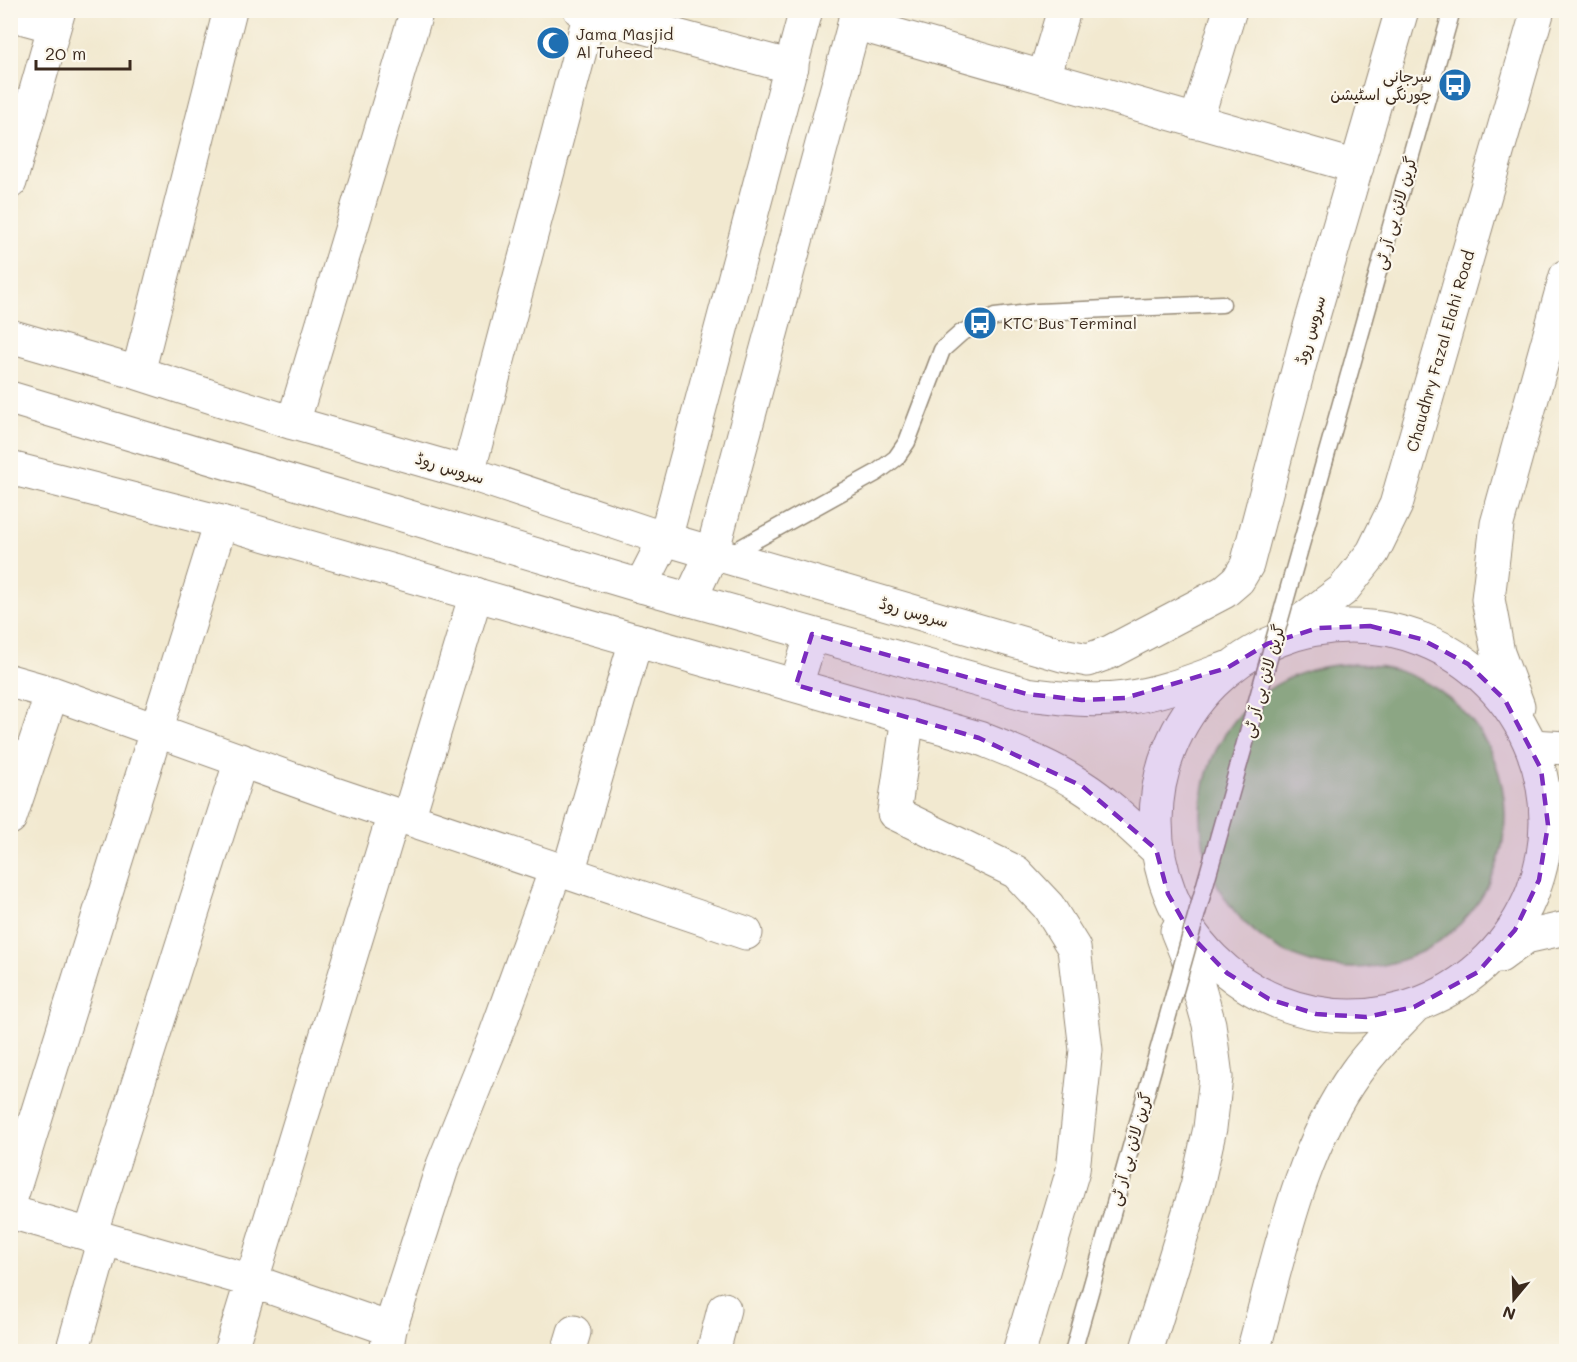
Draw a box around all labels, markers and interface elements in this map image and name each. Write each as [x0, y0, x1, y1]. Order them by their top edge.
place label: Jama Masjid Al Tuheed [576, 23, 674, 62]
mosque icon: Jama Masjid Al Tuheed [535, 25, 571, 61]
scale bar [36, 33, 130, 71]
text: 20 m [45, 41, 86, 65]
place label: سرجانی چورنگی اسٹیشن [1330, 65, 1432, 105]
bus stop icon: سرجانی چورنگی اسٹیشن [1437, 67, 1473, 103]
street label: گرین لائن بی آر ٹی [1368, 154, 1422, 272]
street label: Chaudhry Fazal Elahi Road [1401, 248, 1478, 454]
street label: سروس روڈ [1290, 293, 1329, 367]
bus stop icon: KTC Bus Terminal [962, 305, 998, 341]
place label: KTC Bus Terminal [1003, 312, 1137, 333]
street label: سروس روڈ [413, 447, 487, 488]
street label: سروس روڈ [877, 592, 951, 631]
street label: گرین لائن بی آر ٹی [1236, 622, 1290, 740]
street label: گرین لائن بی آر ٹی [1103, 1090, 1157, 1208]
north arrow [1484, 1269, 1544, 1329]
text: N [1500, 1302, 1518, 1326]

